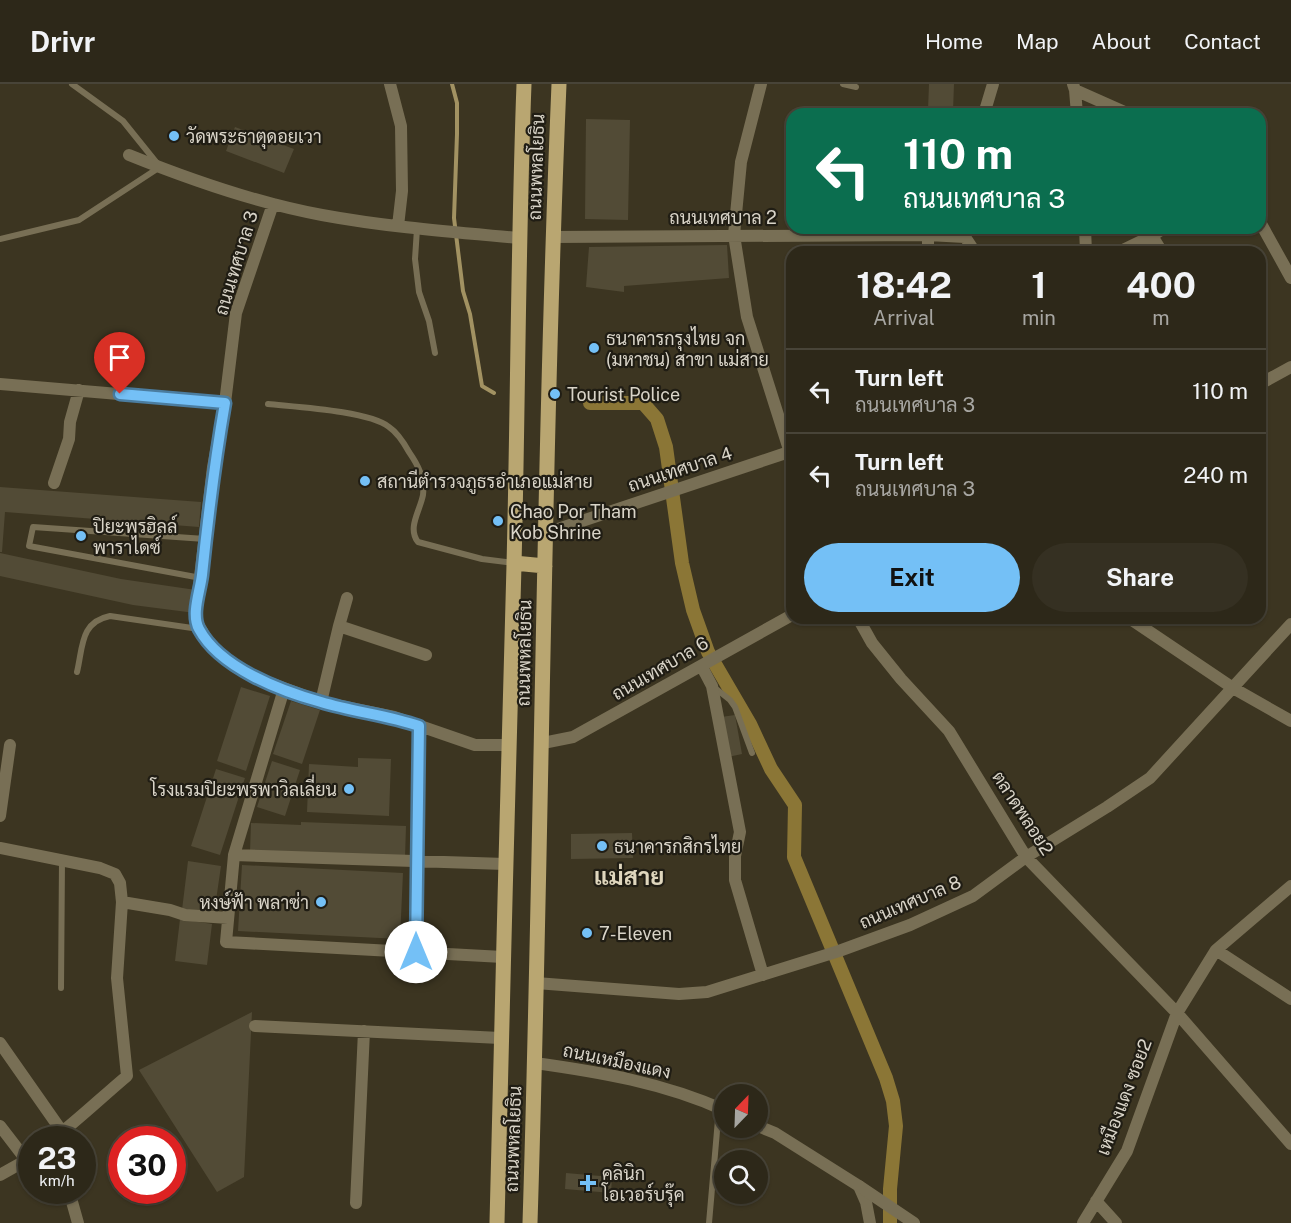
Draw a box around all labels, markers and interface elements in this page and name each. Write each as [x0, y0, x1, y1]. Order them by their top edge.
text: Drivr [30, 25, 95, 58]
text: Home [925, 29, 983, 54]
text: Map [1016, 29, 1059, 54]
text: About [1092, 29, 1151, 54]
text: Contact [1184, 29, 1261, 54]
street label: ถนนพหลโยธิน [522, 113, 548, 221]
place label: วัดพระธาตุดอยเวา [186, 126, 322, 149]
marker: วัดพระธาตุดอยเวา [167, 129, 181, 143]
text: 110 m [903, 129, 1013, 178]
icon: left [804, 132, 882, 210]
text: ถนนเทศบาล 3 [903, 182, 1065, 214]
street label: ถนนเทศบาล 2 [669, 207, 777, 228]
street label: ถนนเทศบาล 3 [210, 208, 262, 318]
text: 18:42 [856, 264, 952, 306]
text: 1 [1031, 264, 1047, 306]
text: 400 [1126, 264, 1196, 306]
text: Arrival [873, 306, 935, 330]
text: min [1022, 306, 1056, 330]
text: m [1152, 306, 1170, 330]
place label: ธนาคารกรุงไทย จก (มหาชน) สาขา แม่สาย [606, 326, 769, 370]
pin [94, 332, 145, 394]
icon: arrive [103, 341, 136, 374]
marker: ธนาคารกรุงไทย จก (มหาชน) สาขา แม่สาย [587, 341, 601, 355]
text: Turn left [855, 365, 944, 391]
icon: left [804, 375, 837, 408]
text: 110 m [1192, 378, 1248, 404]
place label: Tourist Police [567, 384, 680, 405]
marker: Tourist Police [548, 387, 562, 401]
text: ถนนเทศบาล 3 [855, 393, 975, 417]
street label: ถนนเทศบาล 4 [625, 442, 735, 496]
text: Turn left [855, 449, 944, 475]
icon: left [804, 459, 837, 492]
text: 240 m [1183, 462, 1248, 488]
place label: สถานีตำรวจภูธรอำเภอแม่สาย [377, 469, 593, 495]
marker: สถานีตำรวจภูธรอำเภอแม่สาย [358, 474, 372, 488]
text: ถนนเทศบาล 3 [855, 477, 975, 501]
place label: Chao Por Tham Kob Shrine [510, 501, 637, 543]
place label: ปิยะพรฮิลล์ พาราไดซ์ [93, 514, 177, 558]
marker: Chao Por Tham Kob Shrine [491, 514, 505, 528]
marker: ปิยะพรฮิลล์ พาราไดซ์ [74, 529, 88, 543]
button: Exit [804, 543, 1020, 612]
button: Share [1032, 543, 1248, 612]
street label: ถนนพหลโยธิน [511, 600, 535, 706]
street label: ถนนเทศบาล 6 [608, 632, 712, 704]
street label: ตลาดพลอย2 [988, 767, 1058, 859]
place label: โรงแรมปิยะพรพาวิลเลี่ยน [150, 774, 337, 800]
marker: โรงแรมปิยะพรพาวิลเลี่ยน [342, 782, 356, 796]
place label: ธนาคารกสิกรไทย [614, 834, 741, 857]
marker: ธนาคารกสิกรไทย [595, 839, 609, 853]
district label: แม่สาย [594, 862, 664, 890]
street label: ถนนเทศบาล 8 [856, 871, 964, 933]
place label: หงษ์ฟ้า พลาซ่า [199, 890, 309, 913]
marker: หงษ์ฟ้า พลาซ่า [314, 895, 328, 909]
position arrow [384, 920, 448, 984]
place label: 7-Eleven [599, 923, 672, 944]
marker: 7-Eleven [580, 926, 594, 940]
street label: เหมืองแดง ซอย2 [1091, 1035, 1156, 1158]
street label: ถนนเหมืองแดง [561, 1038, 673, 1083]
north arrow [714, 1084, 768, 1138]
map controls [714, 1084, 768, 1204]
street label: ถนนพหลโยธิน [499, 1085, 525, 1193]
speed limit sign: 30 [108, 1126, 186, 1204]
text: 23 [37, 1140, 77, 1176]
button: search [714, 1150, 768, 1204]
place label: คลินิก โอเวอร์บรุ๊ค [601, 1163, 685, 1207]
text: km/h [39, 1172, 75, 1189]
marker: คลินิก โอเวอร์บรุ๊ค [579, 1174, 597, 1192]

